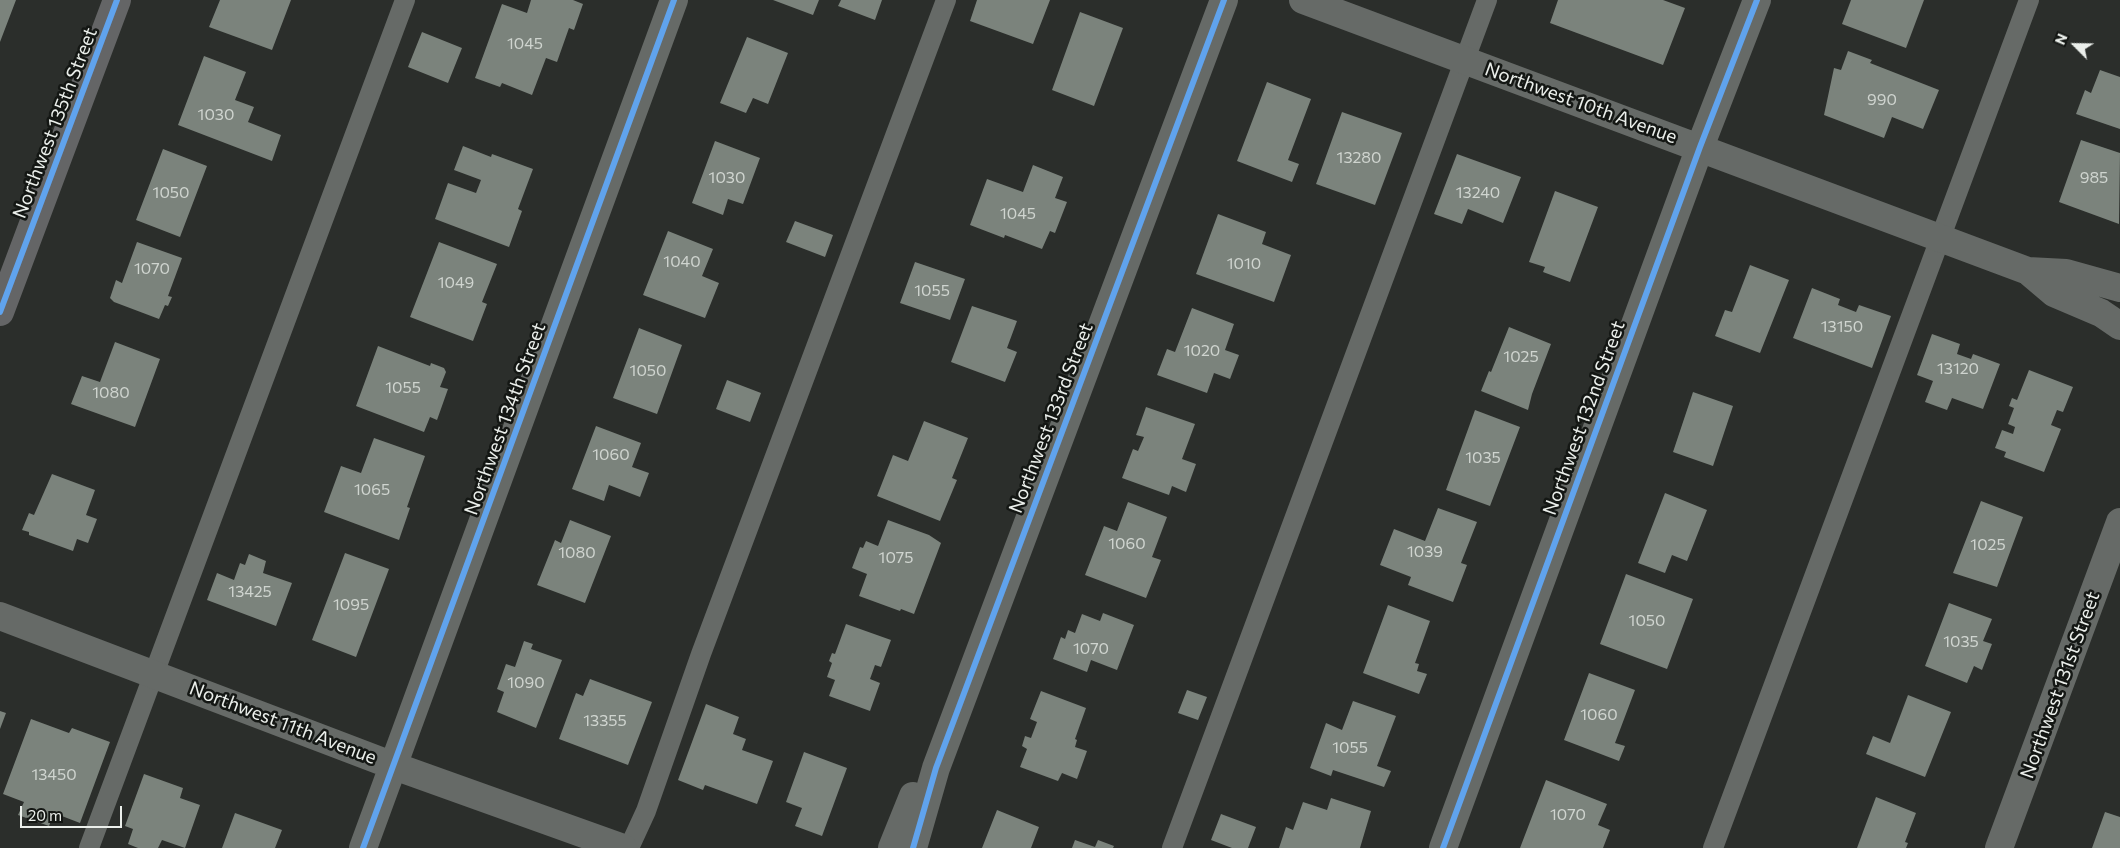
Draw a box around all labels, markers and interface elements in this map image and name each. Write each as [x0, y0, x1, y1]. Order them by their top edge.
north arrow [2050, 20, 2100, 70]
street label: Northwest 135th Street [8, 24, 102, 222]
text: N [2051, 31, 2071, 47]
house number: 1045 [507, 34, 543, 54]
street label: Northwest 10th Avenue [1482, 58, 1680, 148]
house number: 990 [1867, 90, 1897, 110]
house number: 1030 [198, 105, 234, 125]
house number: 13280 [1337, 148, 1381, 168]
house number: 1030 [709, 168, 745, 188]
house number: 985 [2080, 168, 2108, 188]
house number: 1050 [153, 183, 189, 203]
house number: 13240 [1456, 183, 1500, 203]
house number: 1045 [1000, 204, 1036, 224]
house number: 1040 [663, 252, 701, 272]
house number: 1010 [1227, 254, 1261, 274]
house number: 1070 [134, 259, 170, 279]
house number: 1049 [438, 273, 474, 293]
house number: 1055 [914, 281, 950, 301]
house number: 13150 [1821, 317, 1863, 337]
street label: Northwest 132nd Street [1538, 318, 1630, 518]
street label: Northwest 134th Street [460, 320, 550, 518]
street label: Northwest 133rd Street [1004, 320, 1098, 516]
house number: 1020 [1184, 341, 1220, 361]
house number: 1025 [1503, 347, 1539, 367]
house number: 13120 [1937, 359, 1979, 379]
house number: 1050 [630, 361, 666, 381]
house number: 1055 [385, 378, 421, 398]
house number: 1080 [92, 383, 130, 403]
house number: 1060 [592, 445, 630, 465]
house number: 1035 [1465, 448, 1501, 468]
house number: 1065 [354, 480, 390, 500]
house number: 1060 [1108, 534, 1146, 554]
house number: 1025 [1970, 535, 2006, 555]
house number: 1039 [1407, 542, 1443, 562]
house number: 1080 [558, 543, 596, 563]
house number: 1075 [879, 548, 913, 568]
house number: 13425 [228, 582, 272, 602]
street label: Northwest 131st Street [2016, 588, 2104, 782]
house number: 1095 [333, 595, 369, 615]
house number: 1050 [1629, 611, 1665, 631]
house number: 1035 [1943, 632, 1979, 652]
house number: 1070 [1073, 639, 1109, 659]
house number: 1090 [507, 673, 545, 693]
street label: Northwest 11th Avenue [186, 677, 380, 769]
house number: 1060 [1580, 705, 1618, 725]
house number: 13355 [583, 711, 627, 731]
house number: 1055 [1332, 738, 1368, 758]
house number: 13450 [31, 765, 77, 785]
scale bar [22, 796, 125, 828]
house number: 1070 [1550, 805, 1586, 825]
text: 20 m [28, 806, 62, 824]

